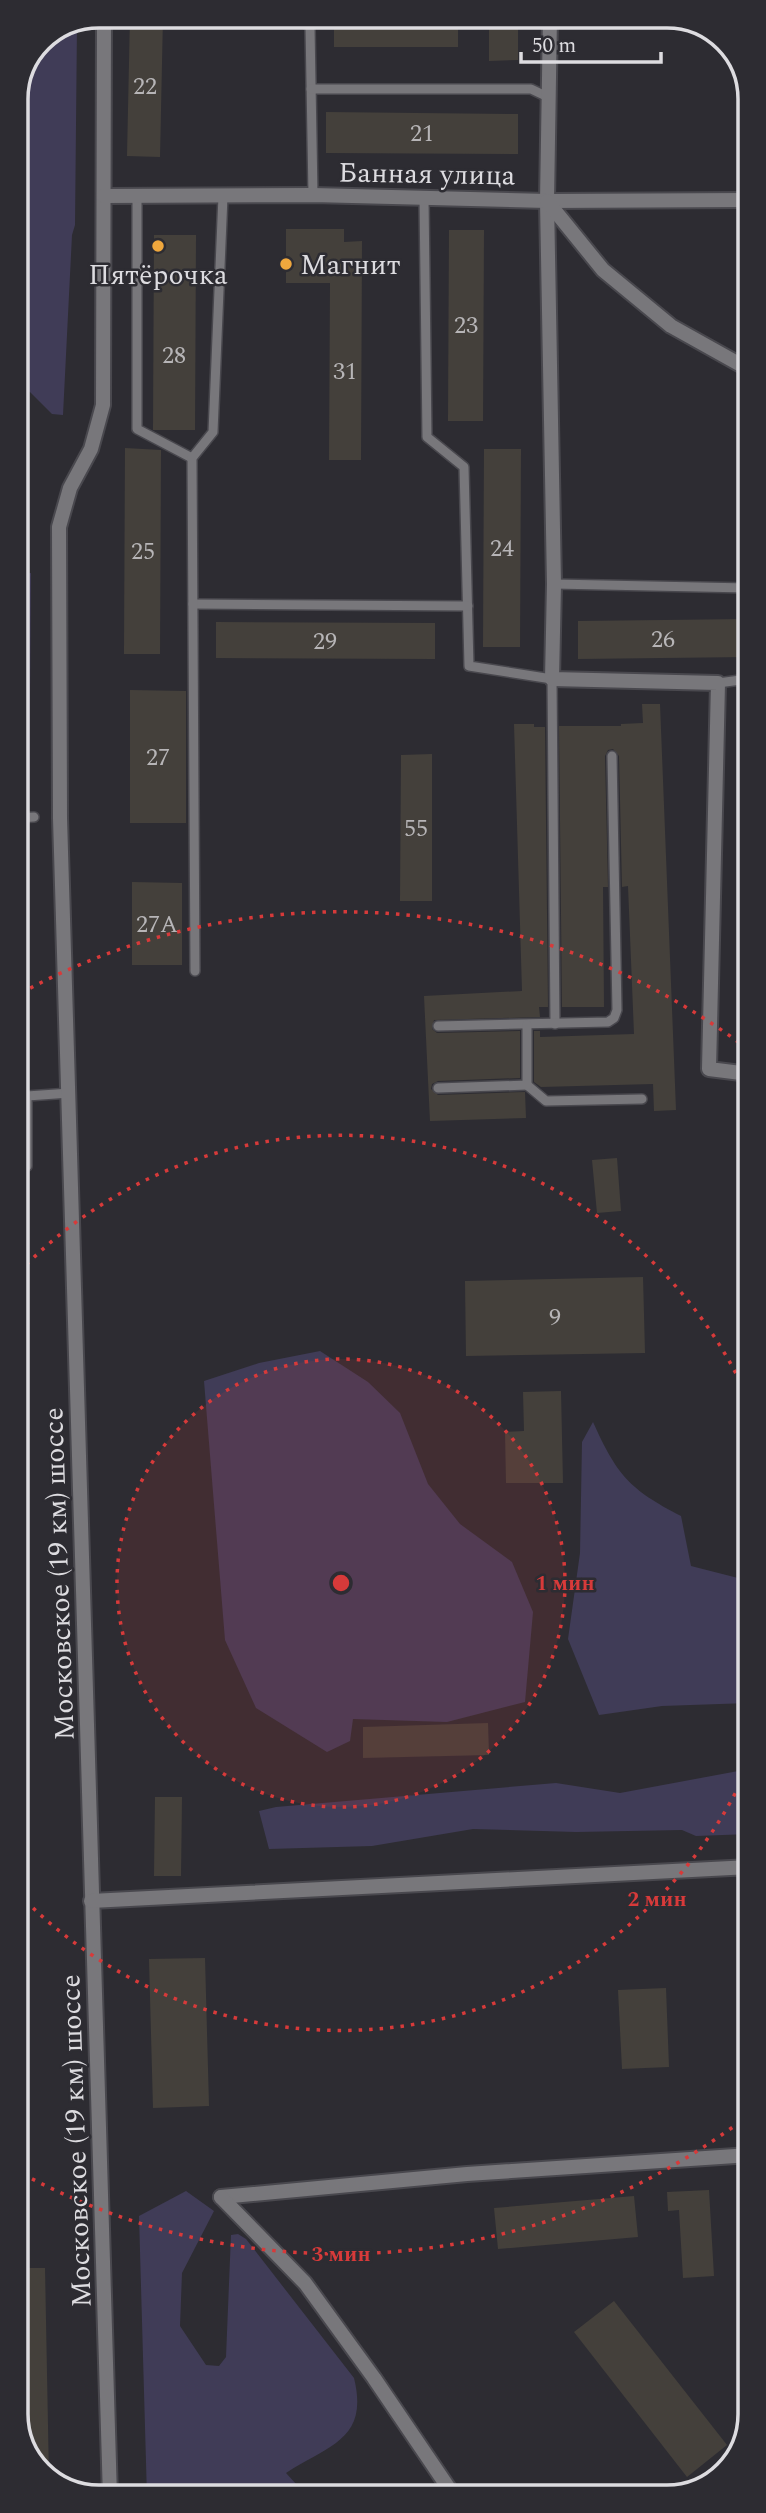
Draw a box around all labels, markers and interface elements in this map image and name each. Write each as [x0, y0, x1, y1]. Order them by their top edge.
scale bar [521, 21, 661, 65]
text: 50 m [532, 30, 576, 62]
house number: 22 [133, 69, 157, 105]
house number: 21 [410, 116, 434, 152]
street label: Банная улица [338, 151, 516, 198]
marker: Пятёрочка [150, 238, 166, 254]
place label: Магнит [300, 244, 401, 287]
place label: Пятёрочка [88, 254, 228, 297]
marker: Магнит [278, 256, 294, 272]
house number: 23 [454, 308, 478, 344]
house number: 28 [162, 338, 186, 374]
house number: 31 [333, 354, 357, 390]
house number: 24 [490, 531, 514, 567]
house number: 25 [131, 534, 155, 570]
house number: 26 [651, 622, 675, 658]
house number: 29 [313, 624, 337, 660]
house number: 27 [146, 740, 170, 776]
house number: 55 [404, 811, 428, 847]
house number: 27А [136, 907, 178, 943]
house number: 9 [549, 1300, 561, 1336]
street label: Московское (19 км) шоссе [32, 1407, 87, 1741]
text: 1 мин [535, 1568, 595, 1600]
centre of rings [329, 1571, 353, 1595]
text: 2 мин [627, 1884, 687, 1916]
street label: Московское (19 км) шоссе [49, 1974, 104, 2308]
text: 3 мин [311, 2239, 371, 2271]

